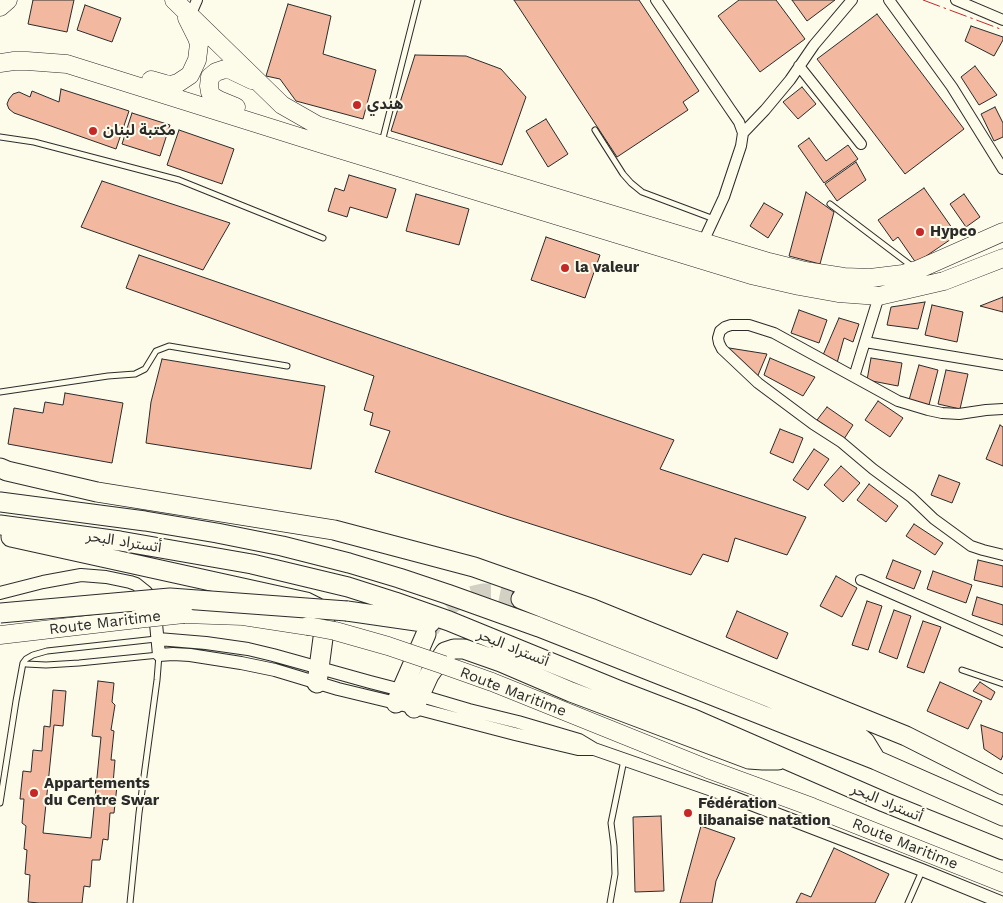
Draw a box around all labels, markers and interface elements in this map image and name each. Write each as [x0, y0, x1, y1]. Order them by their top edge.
place label: هندي [367, 96, 403, 114]
marker: هندي [351, 99, 363, 111]
place label: مكتبة لبنان [103, 122, 176, 140]
marker: مكتبة لبنان [87, 125, 99, 137]
place label: Hypco [930, 223, 976, 241]
marker: Hypco [914, 226, 926, 238]
place label: la valeur [575, 259, 639, 277]
marker: la valeur [559, 262, 571, 274]
street label: أتستراد البحر [85, 527, 163, 557]
street label: Route Maritime [48, 607, 162, 639]
street label: أتستراد البحر [474, 625, 552, 671]
street label: Route Maritime [457, 663, 569, 721]
place label: Appartements du Centre Swar [44, 775, 159, 810]
street label: أتستراد البحر [849, 780, 925, 826]
marker: Appartements du Centre Swar [28, 787, 40, 799]
place label: Fédération libanaise natation [698, 795, 831, 830]
marker: Fédération libanaise natation [682, 807, 694, 819]
street label: Route Maritime [849, 815, 961, 873]

